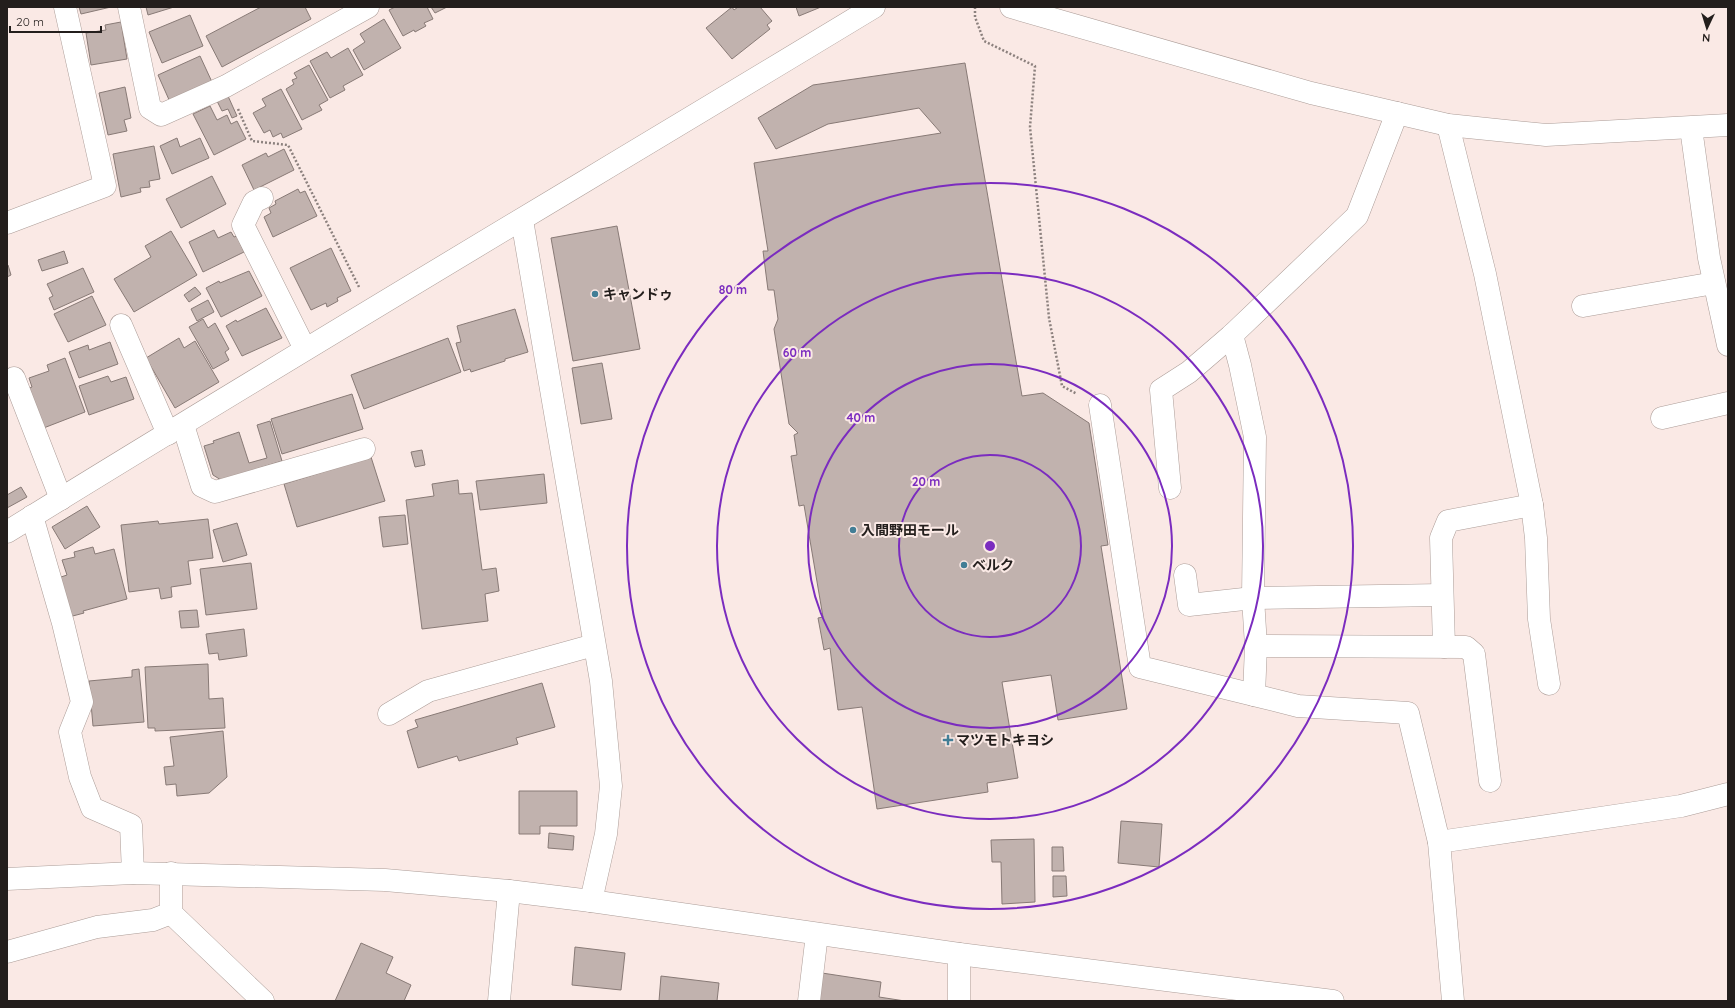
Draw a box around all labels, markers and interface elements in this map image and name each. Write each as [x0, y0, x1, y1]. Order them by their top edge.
scale bar [10, 8, 101, 34]
north arrow [1687, 8, 1727, 48]
text: 20 m [16, 14, 44, 29]
text: N [1702, 31, 1711, 45]
text: 80 m [719, 282, 747, 297]
place label: キャンドゥ [603, 285, 673, 303]
marker: キャンドゥ [590, 289, 600, 299]
text: 60 m [783, 345, 811, 360]
text: 40 m [847, 410, 875, 425]
text: 20 m [912, 474, 940, 489]
place label: 入間野田モール [861, 521, 959, 539]
marker: 入間野田モール [848, 525, 858, 535]
centre of rings [983, 539, 997, 553]
place label: ベルク [972, 556, 1014, 574]
marker: ベルク [959, 560, 969, 570]
place label: マツモトキヨシ [956, 731, 1054, 749]
marker: マツモトキヨシ [943, 735, 953, 745]

